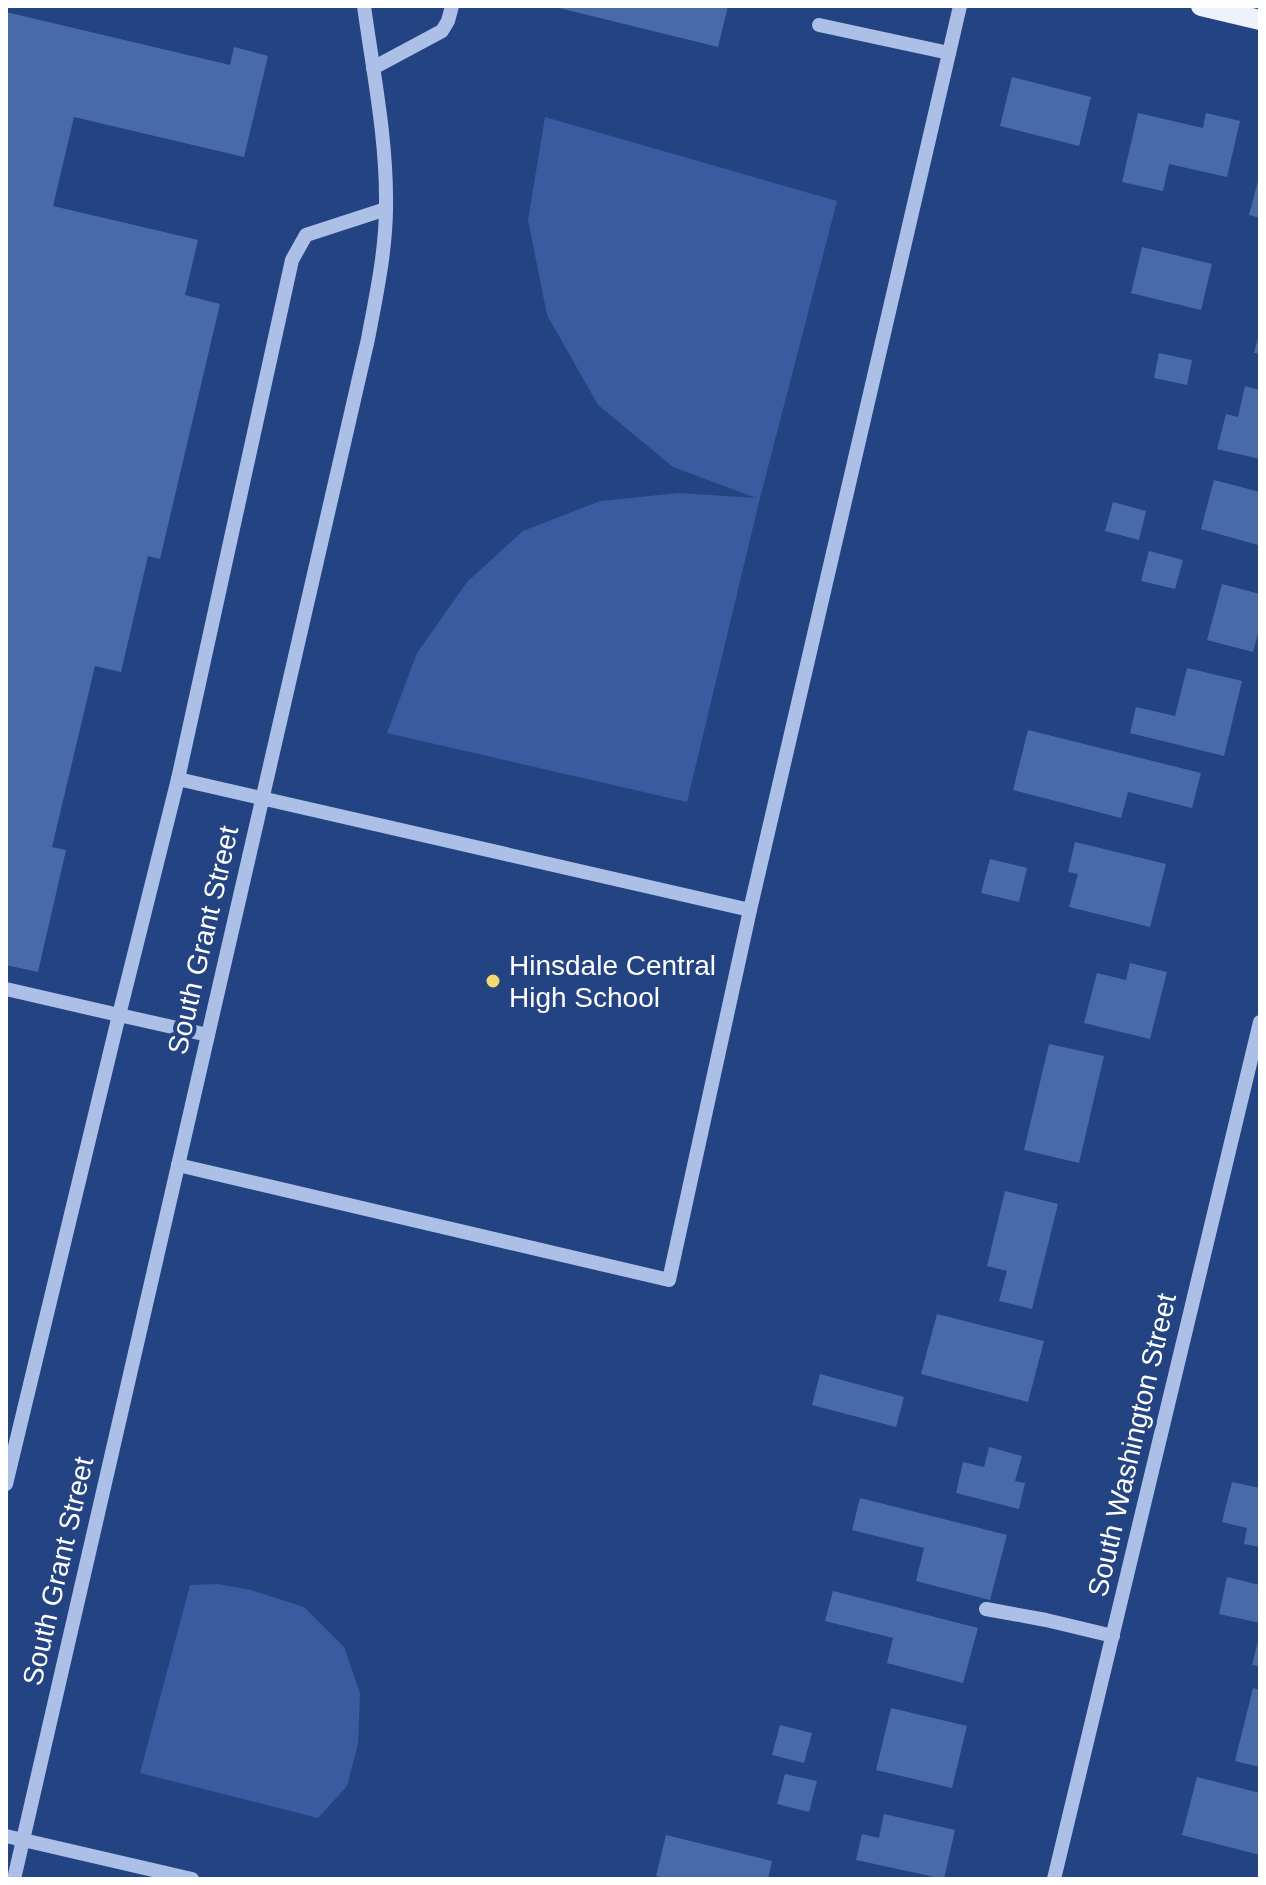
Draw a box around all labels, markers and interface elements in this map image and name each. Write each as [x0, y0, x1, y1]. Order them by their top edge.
street label: South Grant Street [162, 823, 244, 1057]
place label: Hinsdale Central High School [509, 950, 716, 1013]
marker: Hinsdale Central High School [484, 972, 502, 990]
street label: South Washington Street [1082, 1290, 1182, 1600]
street label: South Grant Street [17, 1454, 99, 1688]

